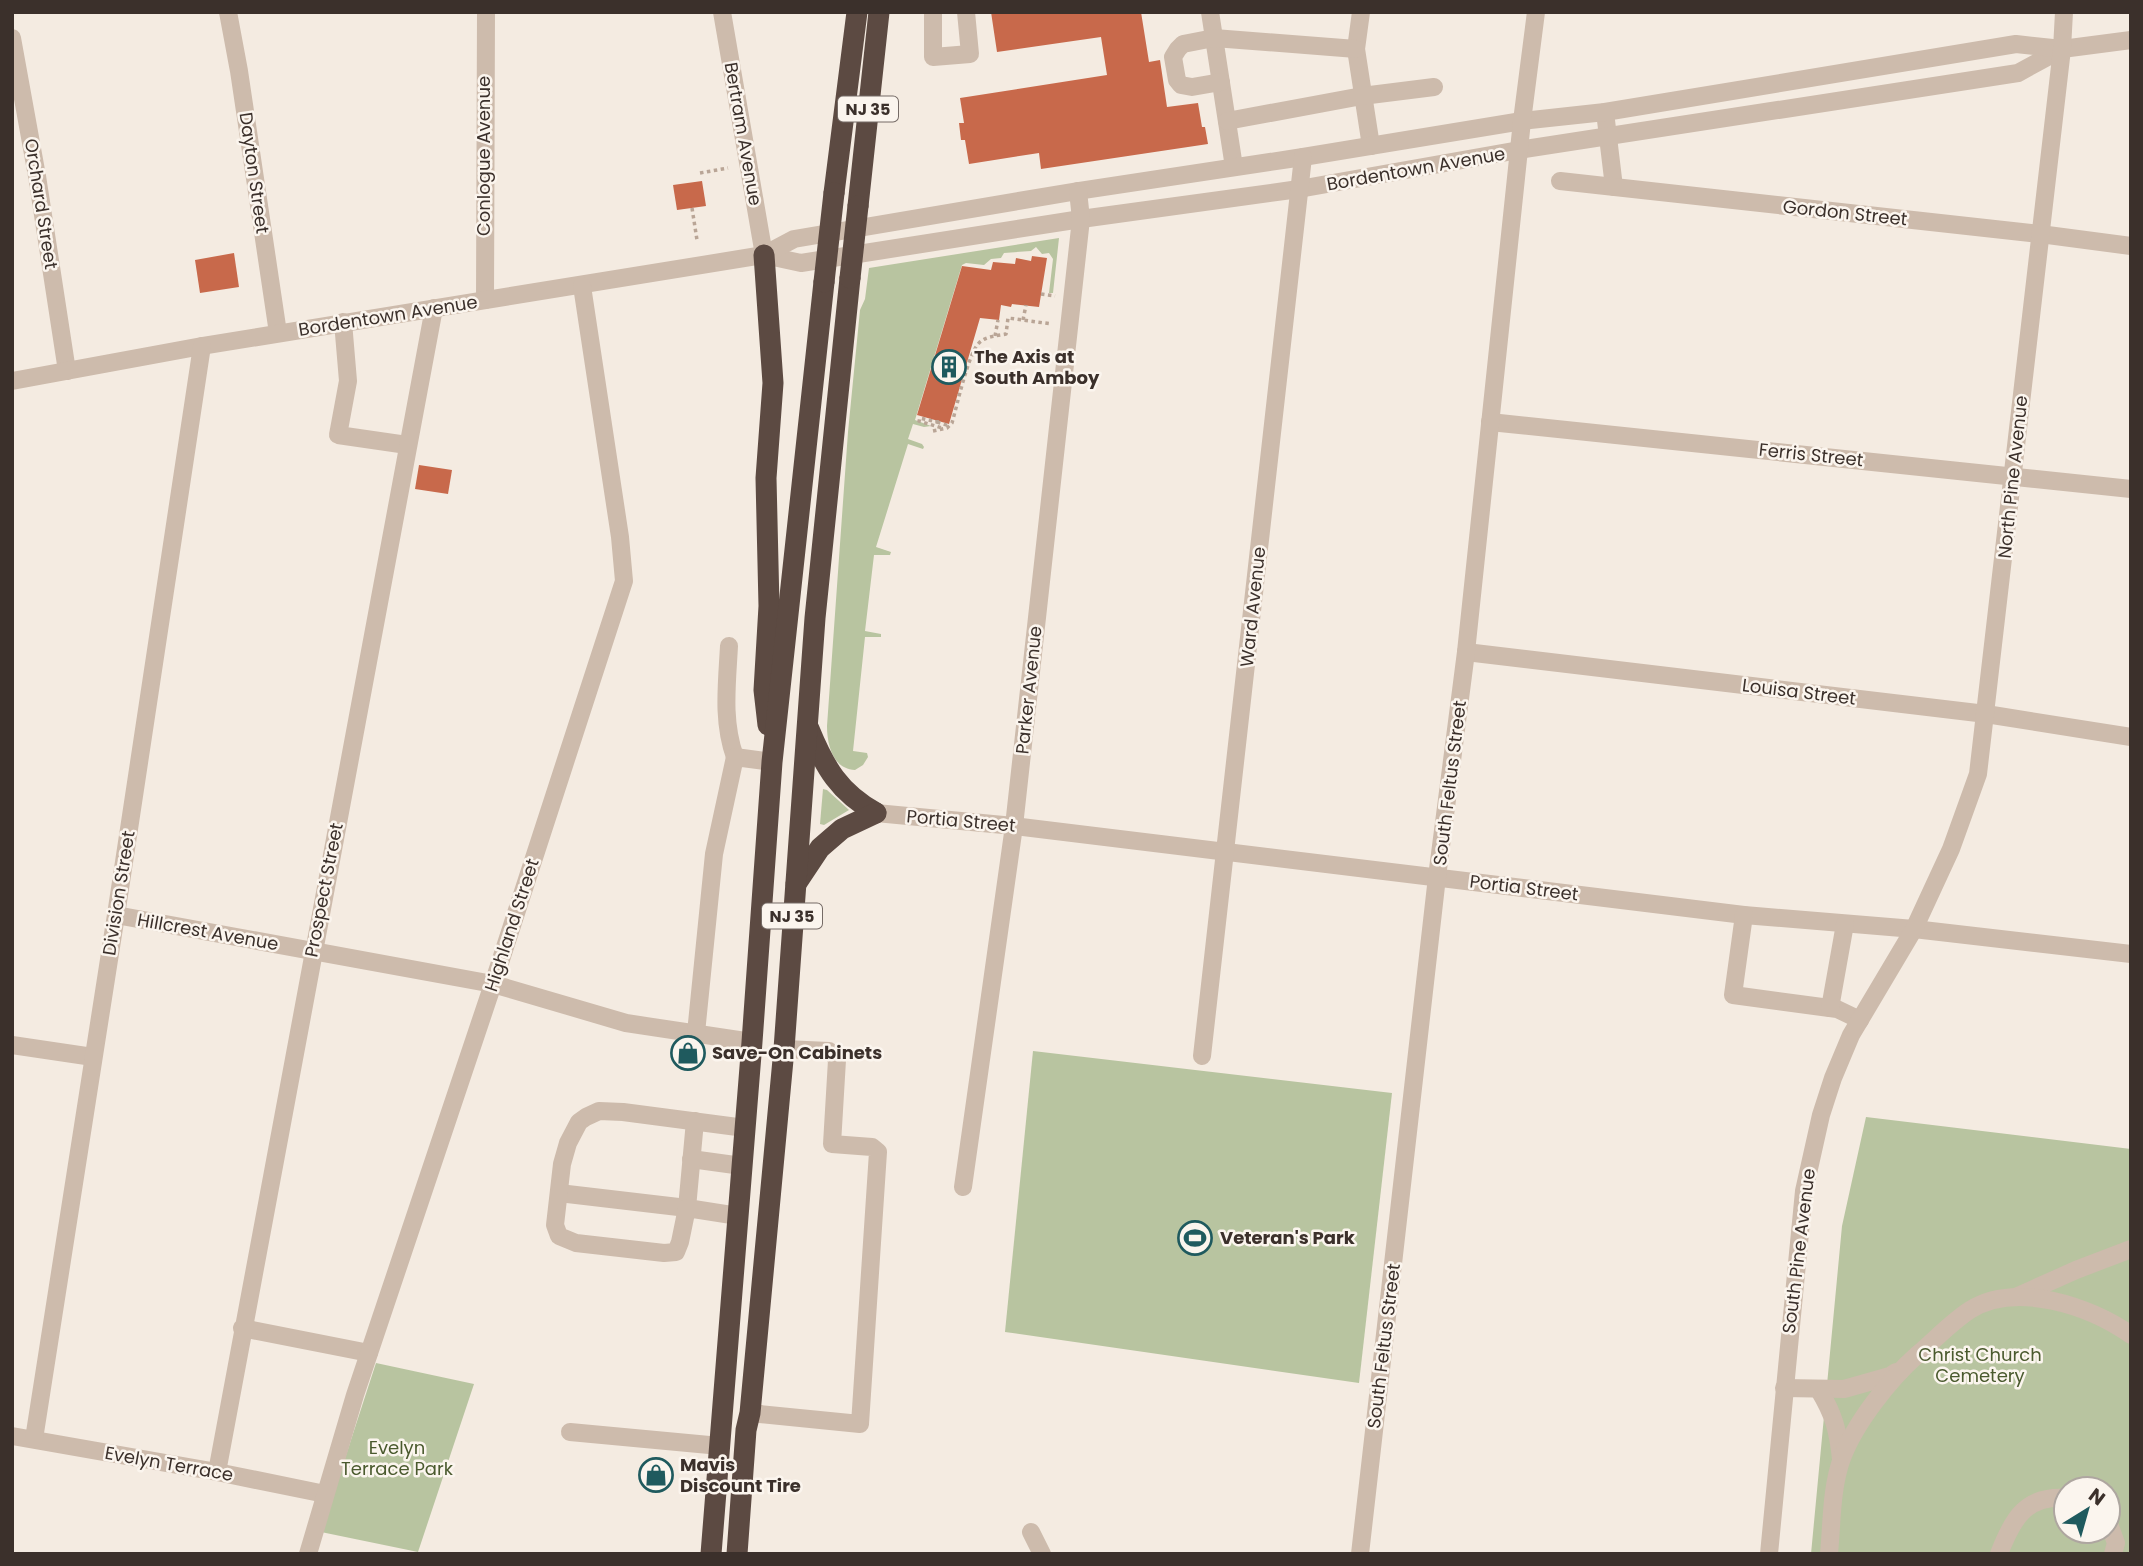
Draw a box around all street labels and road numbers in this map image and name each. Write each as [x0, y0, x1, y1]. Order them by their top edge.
street label: Bertram Avenue [719, 60, 768, 208]
street label: Conlogue Avenue [471, 76, 496, 236]
road number: NJ 35 [838, 96, 898, 122]
street label: Dayton Street [234, 111, 275, 235]
street label: Orchard Street [19, 137, 64, 271]
street label: Bordentown Avenue [1325, 140, 1507, 197]
street label: Gordon Street [1782, 194, 1909, 231]
street label: Bordentown Avenue [297, 289, 479, 342]
street label: North Pine Avenue [1992, 394, 2033, 560]
street label: Ferris Street [1758, 437, 1865, 472]
street label: Ward Avenue [1234, 545, 1271, 668]
street label: Parker Avenue [1009, 625, 1048, 755]
street label: Louisa Street [1741, 672, 1857, 711]
street label: South Feltus Street [1427, 699, 1472, 867]
street label: Portia Street [905, 803, 1017, 838]
street label: Prospect Street [298, 821, 349, 959]
street label: Division Street [96, 829, 141, 957]
street label: Highland Street [478, 855, 545, 995]
street label: Portia Street [1468, 868, 1580, 907]
road number: NJ 35 [762, 904, 822, 928]
street label: Hillcrest Avenue [136, 907, 281, 956]
street label: South Pine Avenue [1776, 1167, 1821, 1335]
street label: South Feltus Street [1361, 1262, 1406, 1430]
street label: Evelyn Terrace [103, 1440, 235, 1487]

